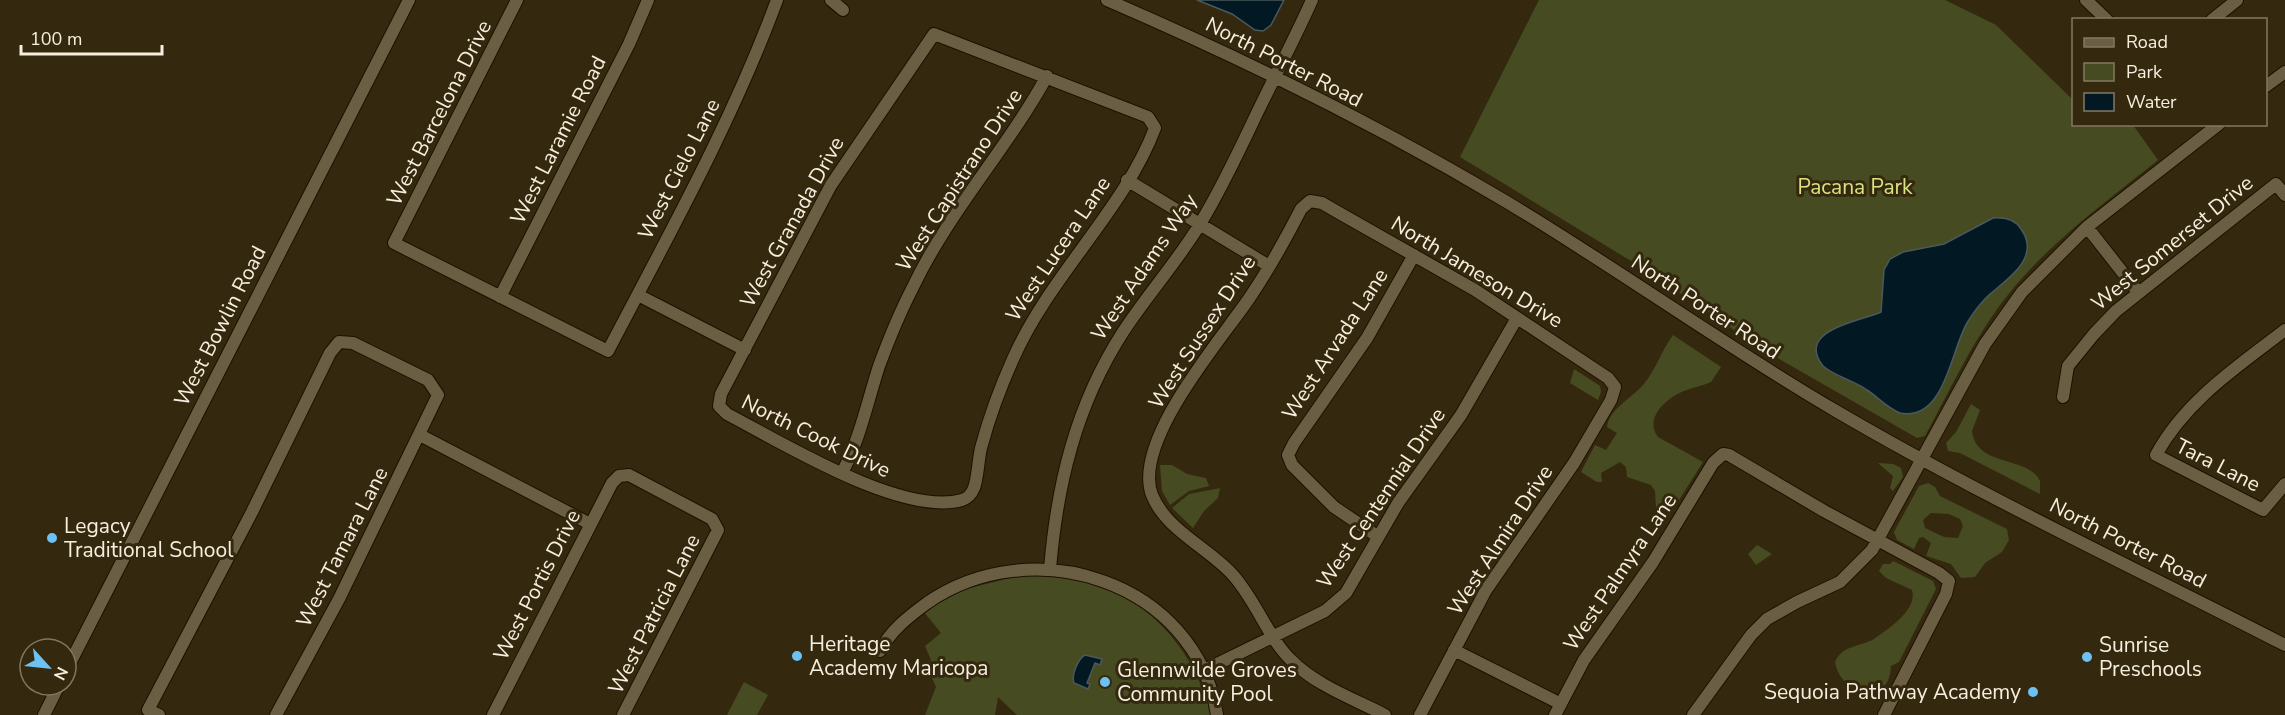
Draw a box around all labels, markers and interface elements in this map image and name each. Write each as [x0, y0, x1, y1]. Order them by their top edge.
street label: North Porter Road [1201, 10, 1367, 114]
street label: West Barcelona Drive [380, 15, 498, 211]
scale bar [21, 18, 162, 56]
legend [2072, 18, 2267, 126]
text: 100 m [30, 27, 82, 51]
text: Road [2126, 30, 2168, 54]
street label: West Laramie Road [503, 51, 613, 229]
text: Park [2126, 60, 2163, 84]
street label: West Capistrano Drive [889, 83, 1029, 277]
text: Water [2126, 90, 2177, 114]
street label: West Cielo Lane [631, 94, 727, 244]
street label: West Granada Drive [733, 132, 851, 312]
street label: West Somerset Drive [2085, 169, 2259, 317]
street label: West Lucera Lane [999, 171, 1117, 327]
park label: Pacana Park [1797, 173, 1913, 201]
street label: West Adams Way [1084, 188, 1204, 346]
street label: North Jameson Drive [1386, 210, 1568, 334]
street label: West Bowlin Road [167, 241, 273, 411]
street label: North Porter Road [1626, 248, 1786, 366]
street label: West Sussex Drive [1142, 250, 1262, 414]
street label: West Arvada Lane [1275, 263, 1395, 425]
street label: North Cook Drive [737, 388, 895, 484]
street label: West Centennial Drive [1310, 402, 1452, 594]
street label: Tara Lane [2171, 432, 2265, 498]
street label: West Almira Drive [1441, 459, 1559, 621]
street label: West Tamara Lane [289, 462, 395, 632]
street label: West Palmyra Lane [1557, 488, 1683, 656]
street label: North Porter Road [2045, 491, 2211, 595]
street label: West Portis Drive [487, 505, 587, 665]
place label: Legacy Traditional School [64, 512, 234, 564]
street label: West Patricia Lane [602, 529, 706, 699]
marker: Legacy Traditional School [45, 531, 59, 545]
place label: Heritage Academy Maricopa [809, 630, 989, 682]
place label: Sunrise Preschools [2099, 631, 2202, 683]
north arrow [18, 637, 78, 697]
marker: Heritage Academy Maricopa [790, 649, 804, 663]
marker: Sunrise Preschools [2080, 650, 2094, 664]
place label: Glennwilde Groves Community Pool [1117, 656, 1297, 708]
text: N [48, 663, 73, 684]
marker: Glennwilde Groves Community Pool [1098, 675, 1112, 689]
place label: Sequoia Pathway Academy [1764, 678, 2021, 706]
marker: Sequoia Pathway Academy [2026, 685, 2040, 699]

